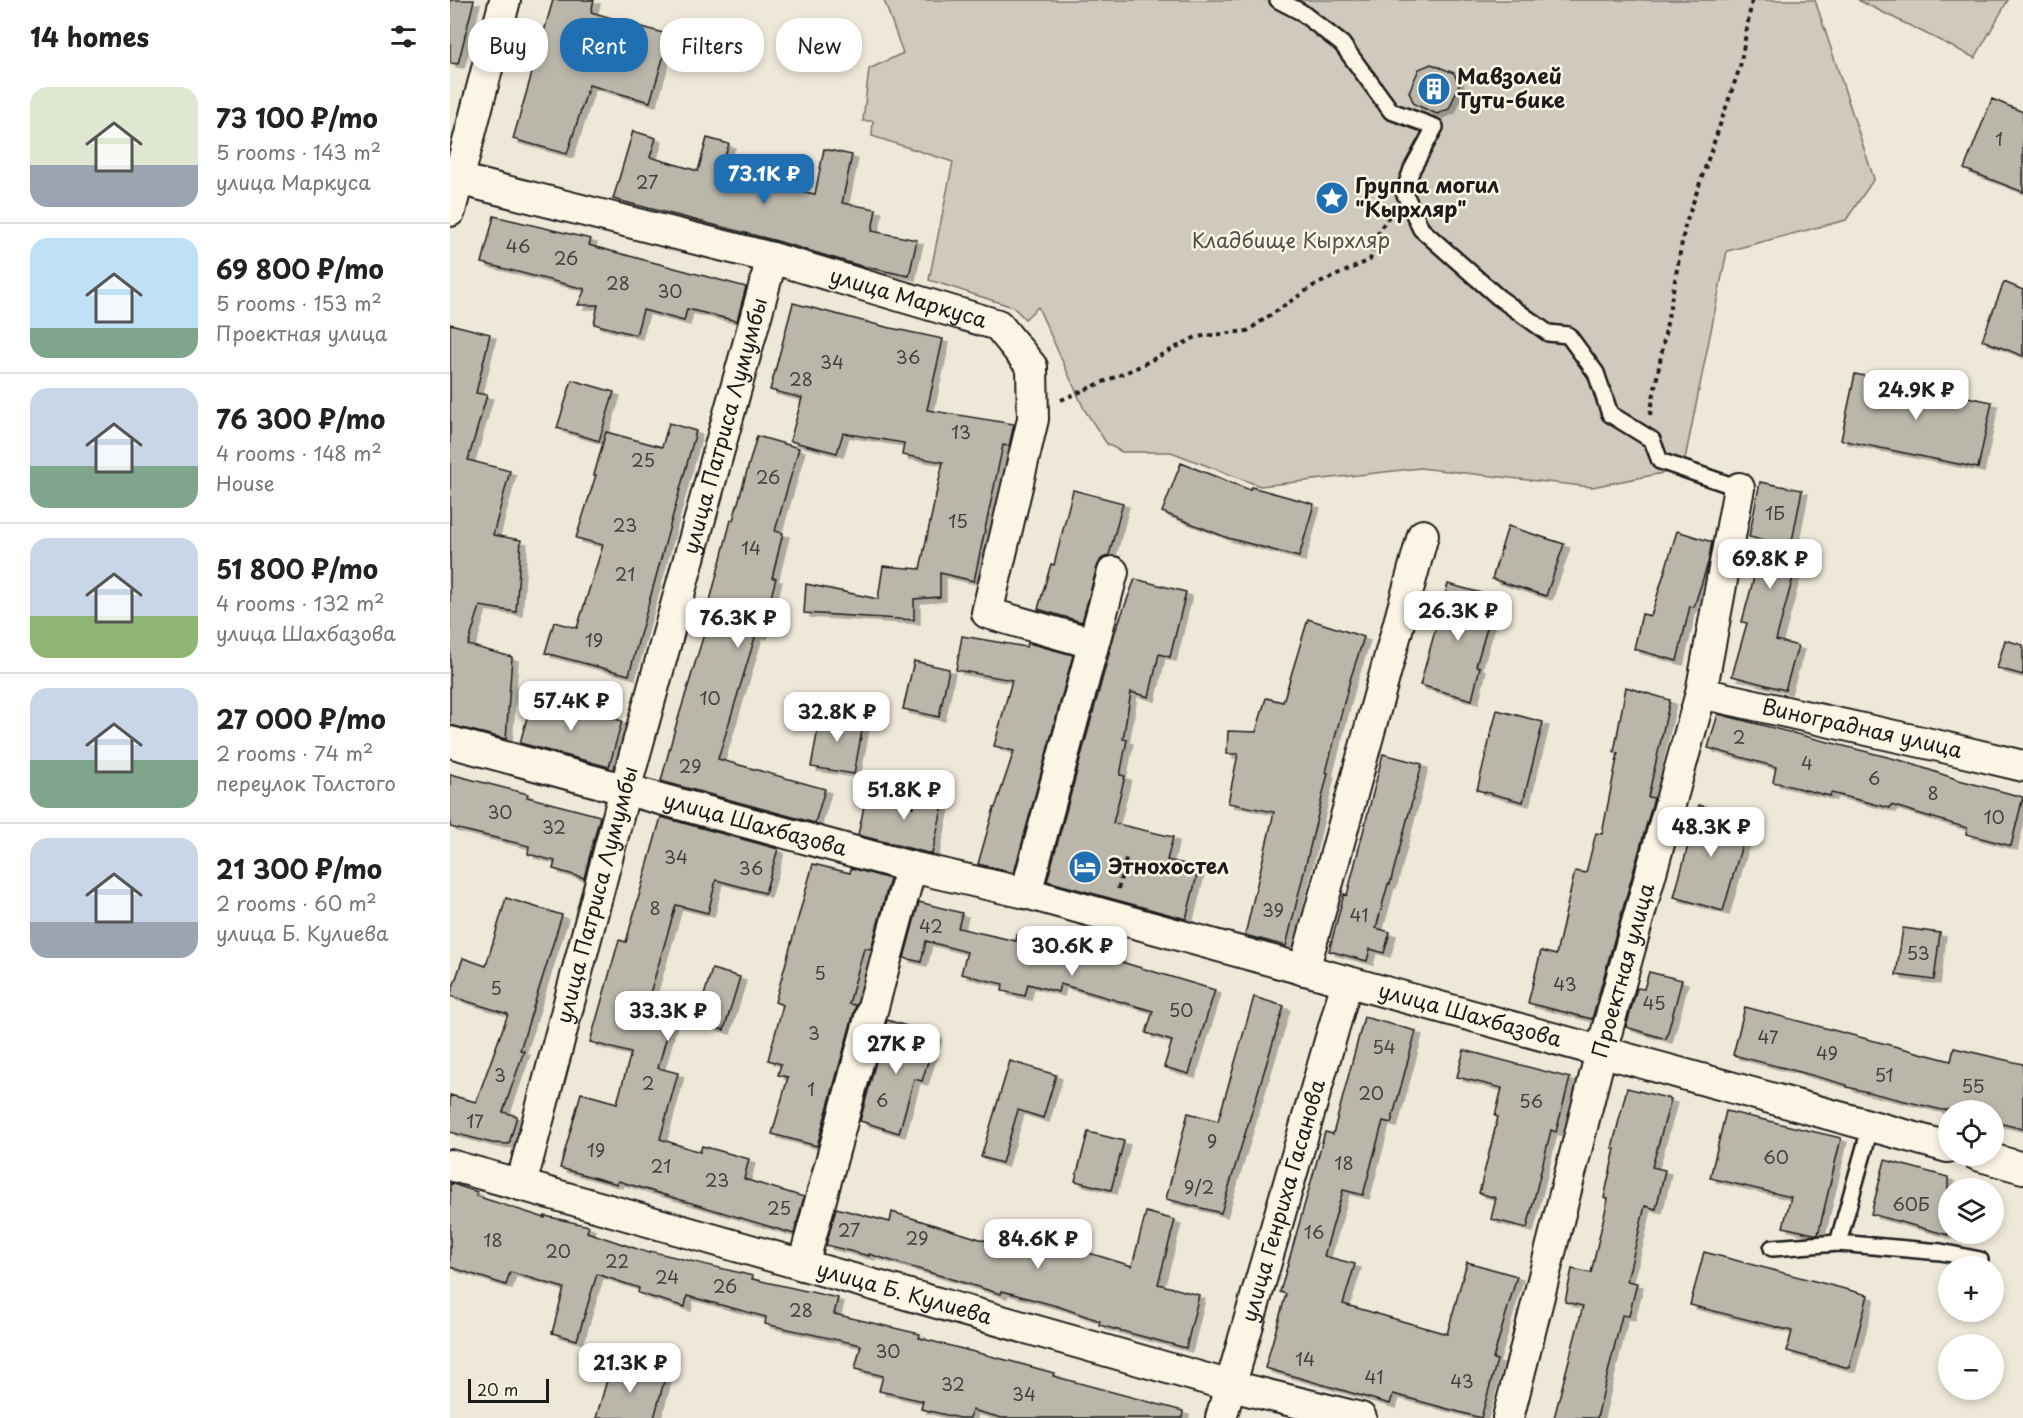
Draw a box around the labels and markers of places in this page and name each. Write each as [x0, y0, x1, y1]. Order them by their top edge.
place label: Мавзолей Тути-бике [1457, 59, 1565, 115]
building icon: Мавзолей Тути-бике [1416, 71, 1452, 107]
pin: 73.1K ₽ [709, 154, 819, 205]
place label: Группа могил "Кырхляр" [1355, 168, 1500, 224]
place icon: Группа могил "Кырхляр" [1314, 180, 1350, 216]
pin: 24.9K ₽ [1861, 370, 1971, 421]
pin: 69.8K ₽ [1715, 539, 1825, 590]
pin: 26.3K ₽ [1403, 591, 1513, 642]
pin: 76.3K ₽ [683, 598, 793, 649]
pin: 57.4K ₽ [516, 681, 626, 732]
pin: 32.8K ₽ [782, 692, 892, 743]
pin: 51.8K ₽ [849, 770, 959, 821]
pin: 48.3K ₽ [1656, 807, 1766, 858]
hotel icon: Этнохостел [1067, 849, 1103, 885]
place label: Этнохостел [1108, 849, 1229, 881]
pin: 30.6K ₽ [1017, 926, 1127, 977]
pin: 33.3K ₽ [613, 991, 723, 1042]
pin: 27K ₽ [854, 1024, 938, 1075]
pin: 84.6K ₽ [983, 1219, 1093, 1270]
pin: 21.3K ₽ [575, 1343, 685, 1394]

